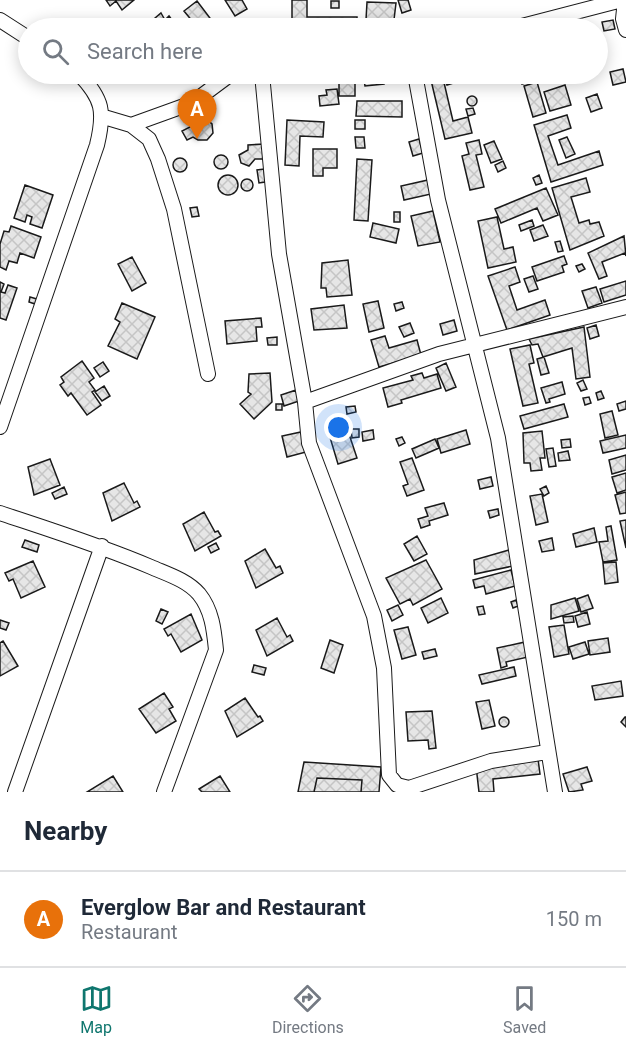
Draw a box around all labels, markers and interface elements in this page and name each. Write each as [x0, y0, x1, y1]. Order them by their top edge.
search box [18, 18, 608, 84]
icon: search [39, 35, 72, 68]
text: Search here [87, 39, 203, 64]
pin: A [178, 90, 216, 139]
your location [324, 413, 353, 442]
text: Nearby [24, 816, 107, 846]
text: Everglow Bar and Restaurant [81, 895, 366, 920]
text: A [37, 907, 50, 931]
text: 150 m [546, 907, 602, 931]
text: Restaurant [81, 920, 178, 944]
tab: Map [80, 982, 113, 1037]
tab: Directions [272, 982, 344, 1037]
tab: Saved [503, 982, 546, 1037]

